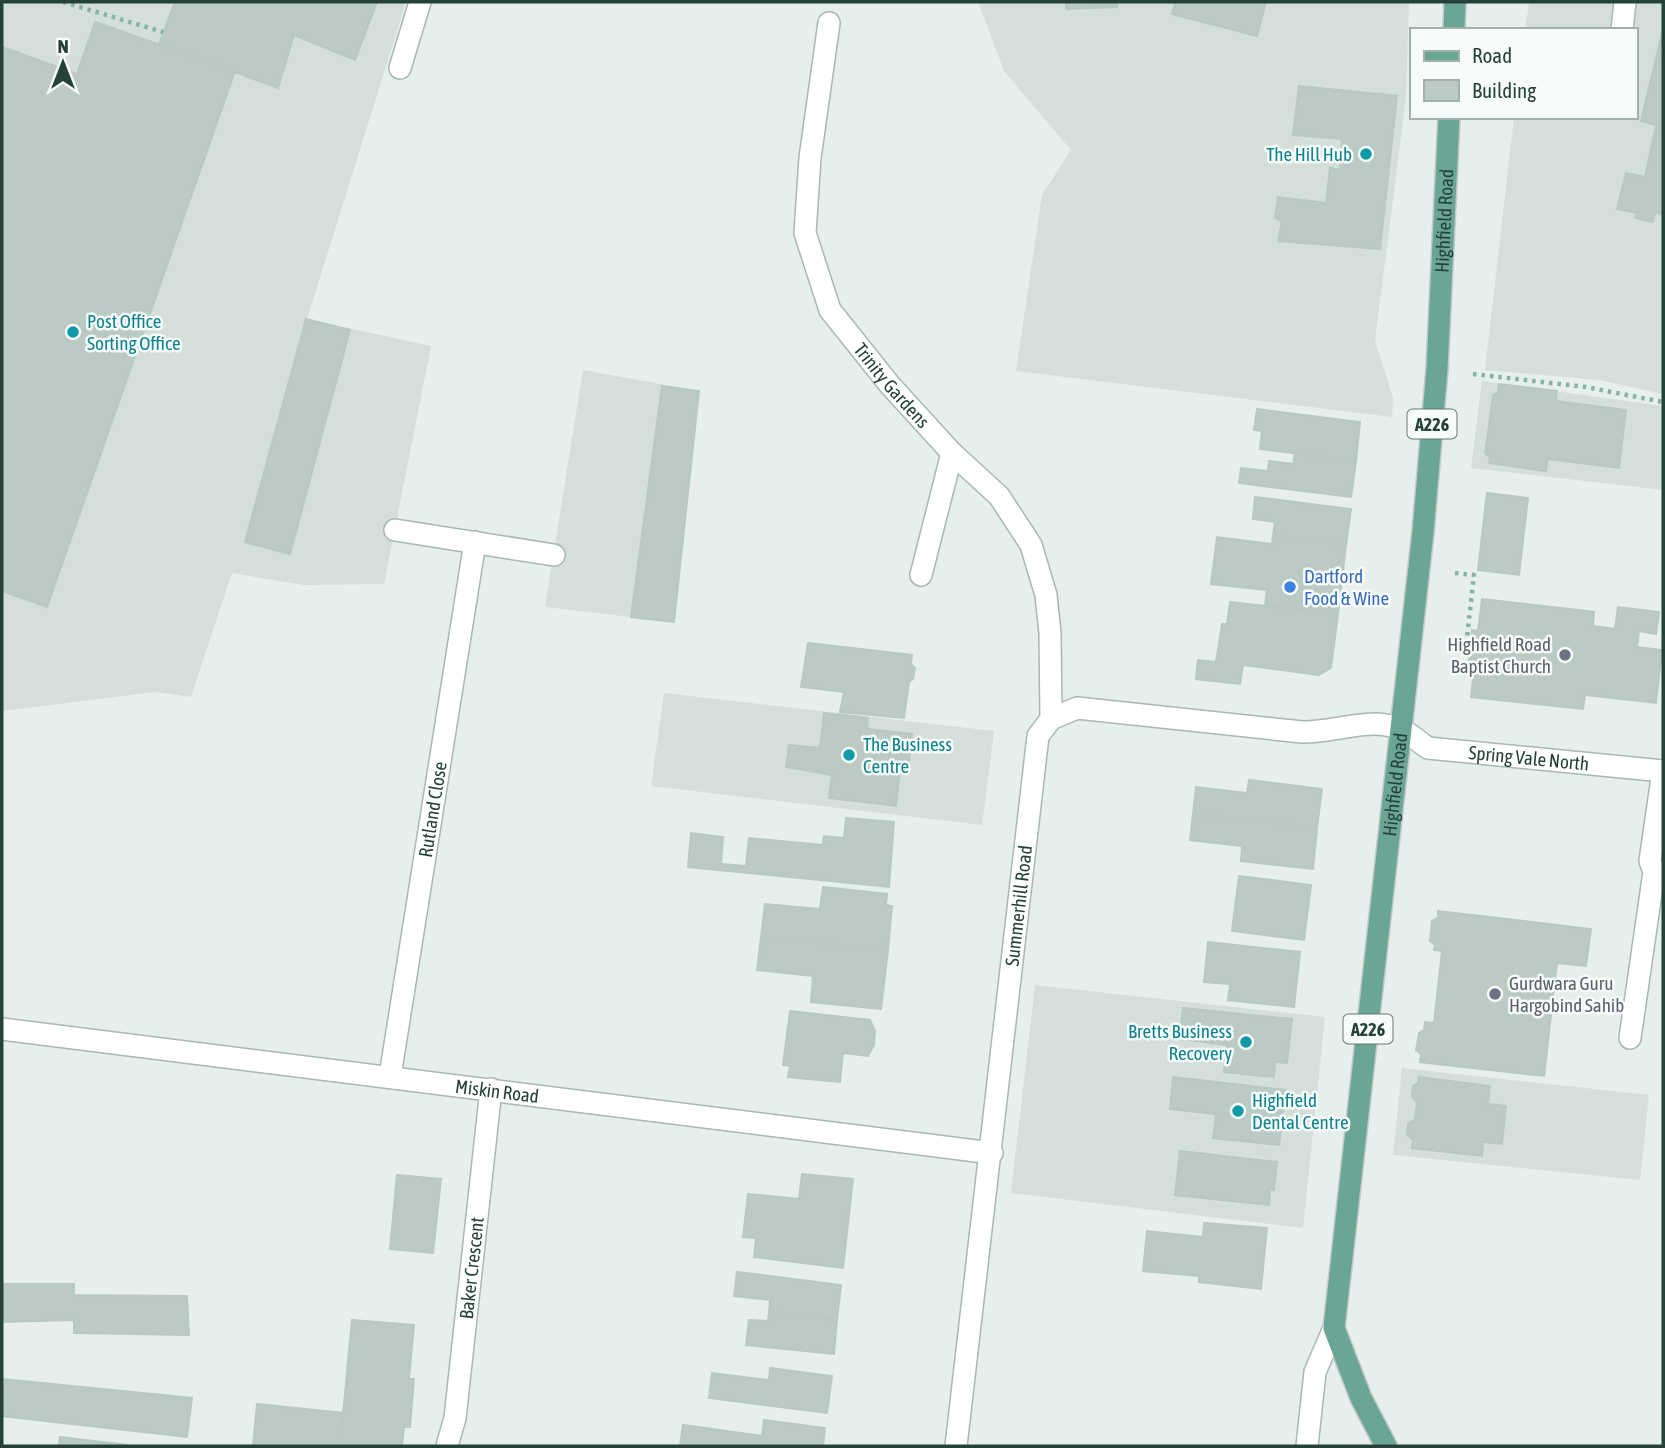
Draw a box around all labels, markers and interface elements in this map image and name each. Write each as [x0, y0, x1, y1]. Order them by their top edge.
north arrow [28, 28, 98, 98]
legend [1410, 28, 1637, 119]
text: N [57, 35, 69, 57]
text: Road [1472, 43, 1512, 67]
text: Building [1472, 78, 1536, 102]
place label: The Hill Hub [1266, 143, 1352, 165]
marker: The Hill Hub [1358, 146, 1374, 162]
street label: Highfield Road [1431, 168, 1458, 273]
place label: Post Office Sorting Office [87, 310, 181, 354]
marker: Post Office Sorting Office [65, 324, 81, 340]
street label: Trinity Gardens [850, 338, 935, 432]
road number: A226 [1408, 410, 1456, 438]
place label: Dartford Food & Wine [1304, 565, 1389, 609]
marker: Dartford Food & Wine [1282, 579, 1298, 595]
place label: Highfield Road Baptist Church [1447, 633, 1551, 677]
marker: Highfield Road Baptist Church [1557, 647, 1573, 663]
street label: Highfield Road [1378, 732, 1411, 837]
place label: The Business Centre [863, 733, 952, 777]
street label: Spring Vale North [1468, 741, 1590, 775]
marker: The Business Centre [841, 747, 857, 763]
street label: Rutland Close [414, 760, 451, 859]
street label: Summerhill Road [1001, 844, 1036, 967]
place label: Gurdwara Guru Hargobind Sahib [1509, 972, 1624, 1016]
marker: Gurdwara Guru Hargobind Sahib [1487, 986, 1503, 1002]
road number: A226 [1344, 1014, 1392, 1044]
place label: Bretts Business Recovery [1128, 1020, 1232, 1064]
marker: Bretts Business Recovery [1238, 1034, 1254, 1050]
street label: Miskin Road [454, 1075, 540, 1107]
place label: Highfield Dental Centre [1252, 1089, 1349, 1133]
marker: Highfield Dental Centre [1230, 1103, 1246, 1119]
street label: Baker Crescent [455, 1216, 488, 1320]

